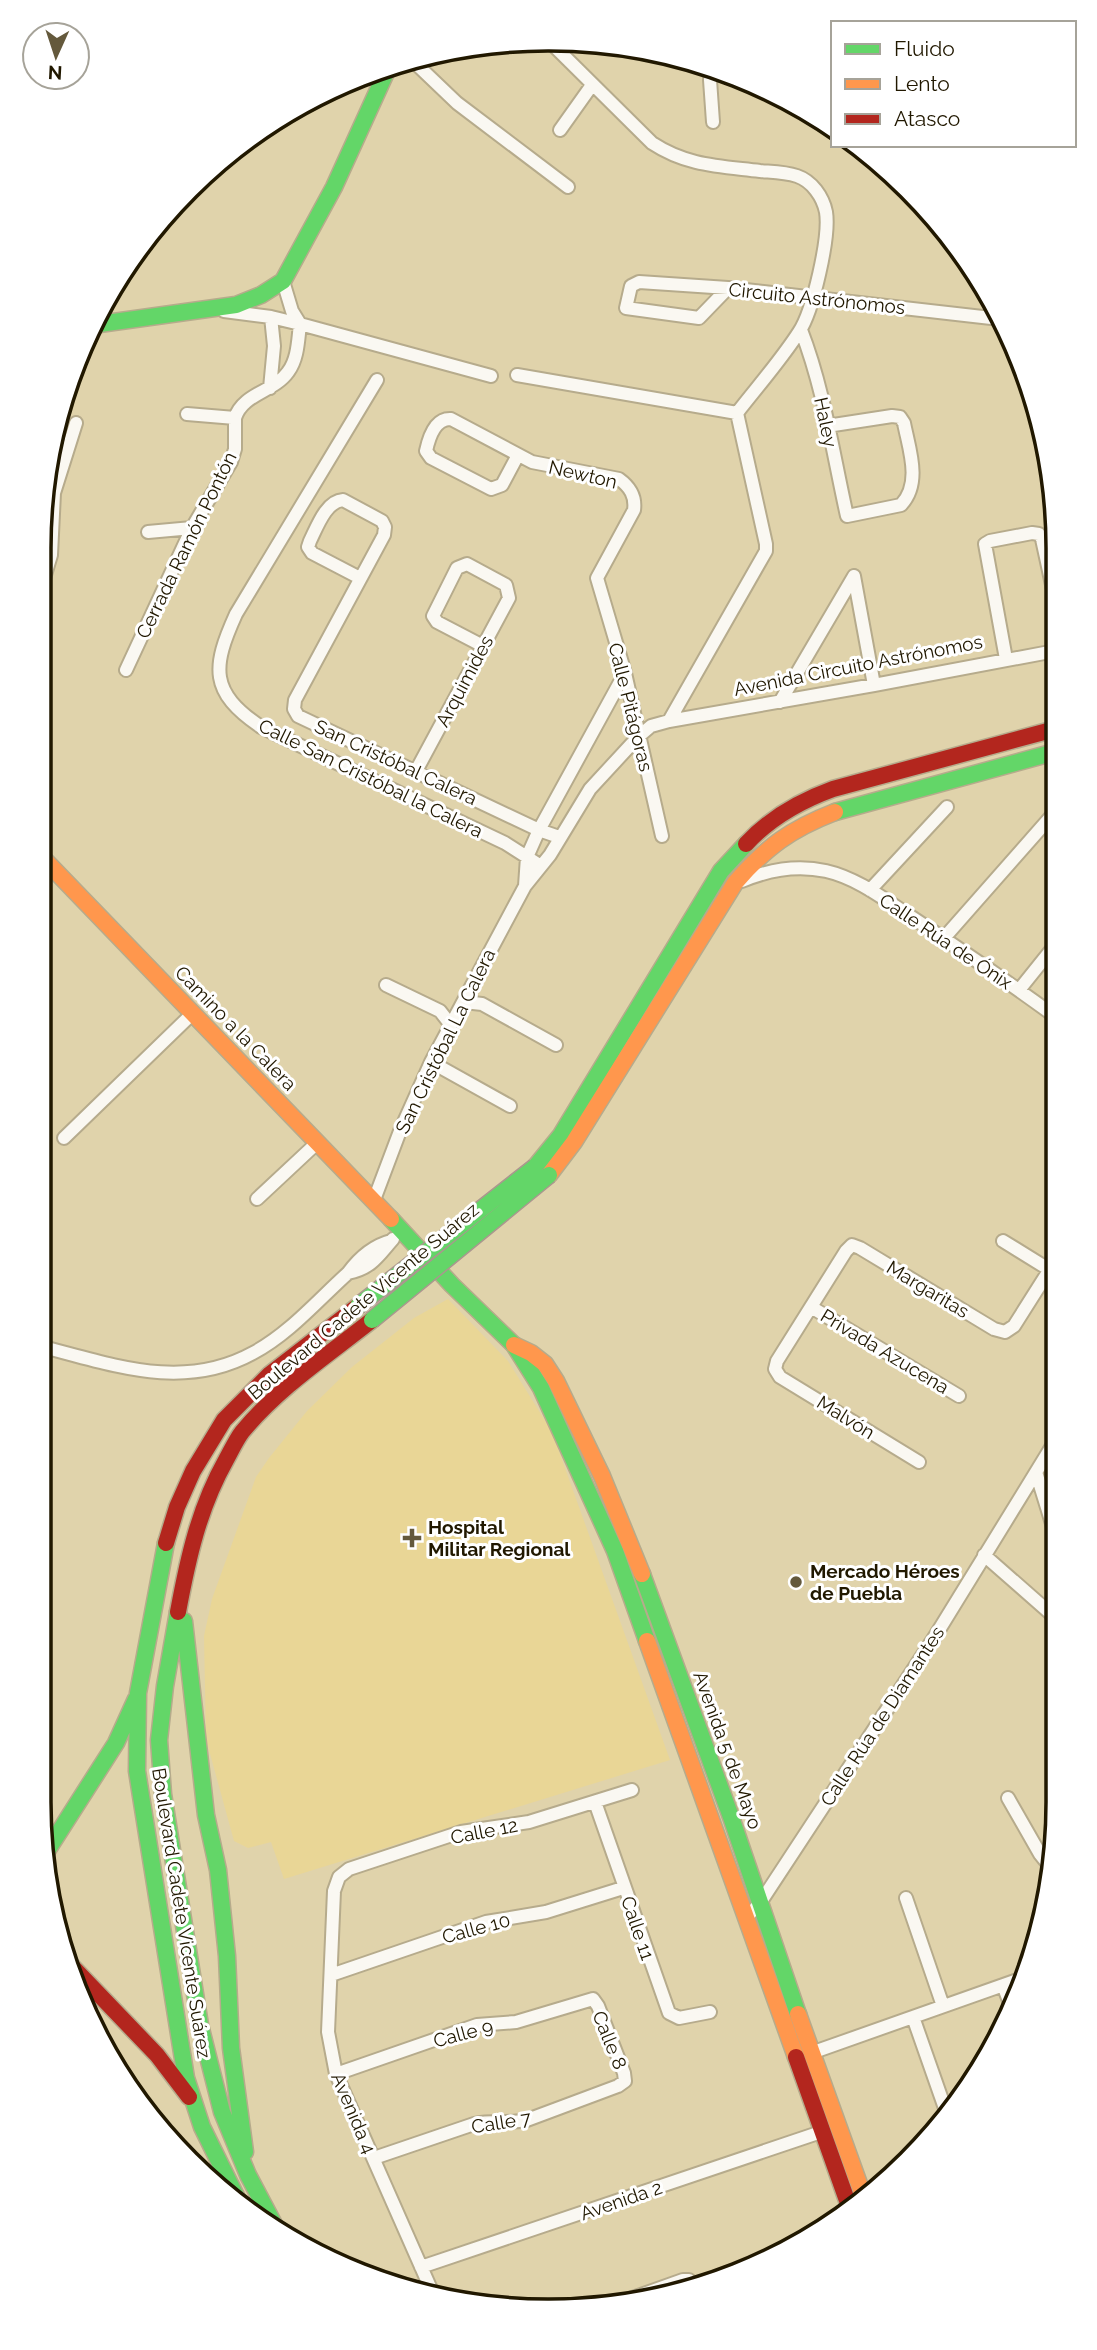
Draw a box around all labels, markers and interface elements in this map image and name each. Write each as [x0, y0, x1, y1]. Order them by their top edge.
north arrow [21, 21, 91, 91]
legend [831, 21, 1076, 147]
text: Fluido [894, 36, 955, 61]
text: N [47, 62, 63, 84]
text: Lento [894, 71, 950, 96]
text: Atasco [894, 106, 960, 131]
street label: Circuito Astrónomos [728, 278, 906, 318]
street label: Haley [810, 395, 842, 449]
street label: Cerrada Ramón Pontón [131, 448, 241, 642]
street label: Newton [547, 455, 619, 493]
street label: Avenida Circuito Astrónomos [732, 630, 984, 700]
street label: Arquimides [431, 632, 497, 730]
street label: Calle Pitágoras [604, 640, 658, 774]
street label: Calle San Cristóbal la Calera [255, 714, 487, 842]
street label: San Cristóbal Calera [311, 715, 481, 809]
street label: Calle Rúa de Ónix [875, 888, 1017, 994]
street label: San Cristóbal La Calera [391, 945, 499, 1137]
street label: Camino a la Calera [171, 961, 301, 1095]
street label: Boulevard Cadete Vicente Suárez [243, 1198, 483, 1404]
street label: Margaritas [883, 1256, 973, 1322]
street label: Privada Azucena [817, 1304, 953, 1398]
street label: Malvón [813, 1391, 879, 1443]
place label: Hospital Militar Regional [428, 1516, 571, 1560]
marker: Hospital Militar Regional [402, 1528, 422, 1548]
place label: Mercado Héroes de Puebla [810, 1560, 960, 1604]
marker: Mercado Héroes de Puebla [788, 1574, 804, 1590]
street label: Calle Rúa de Diamantes [816, 1622, 948, 1810]
street label: Avenida 5 de Mayo [689, 1668, 767, 1832]
street label: Boulevard Cadete Vicente Suárez [148, 1766, 216, 2060]
street label: Calle 12 [449, 1814, 519, 1848]
street label: Calle 11 [617, 1893, 659, 1963]
street label: Calle 10 [440, 1908, 512, 1948]
street label: Calle 8 [588, 2008, 632, 2072]
street label: Calle 9 [431, 2014, 495, 2052]
street label: Avenida 4 [327, 2069, 381, 2157]
street label: Calle 7 [470, 2106, 532, 2138]
street label: Avenida 2 [577, 2176, 665, 2224]

